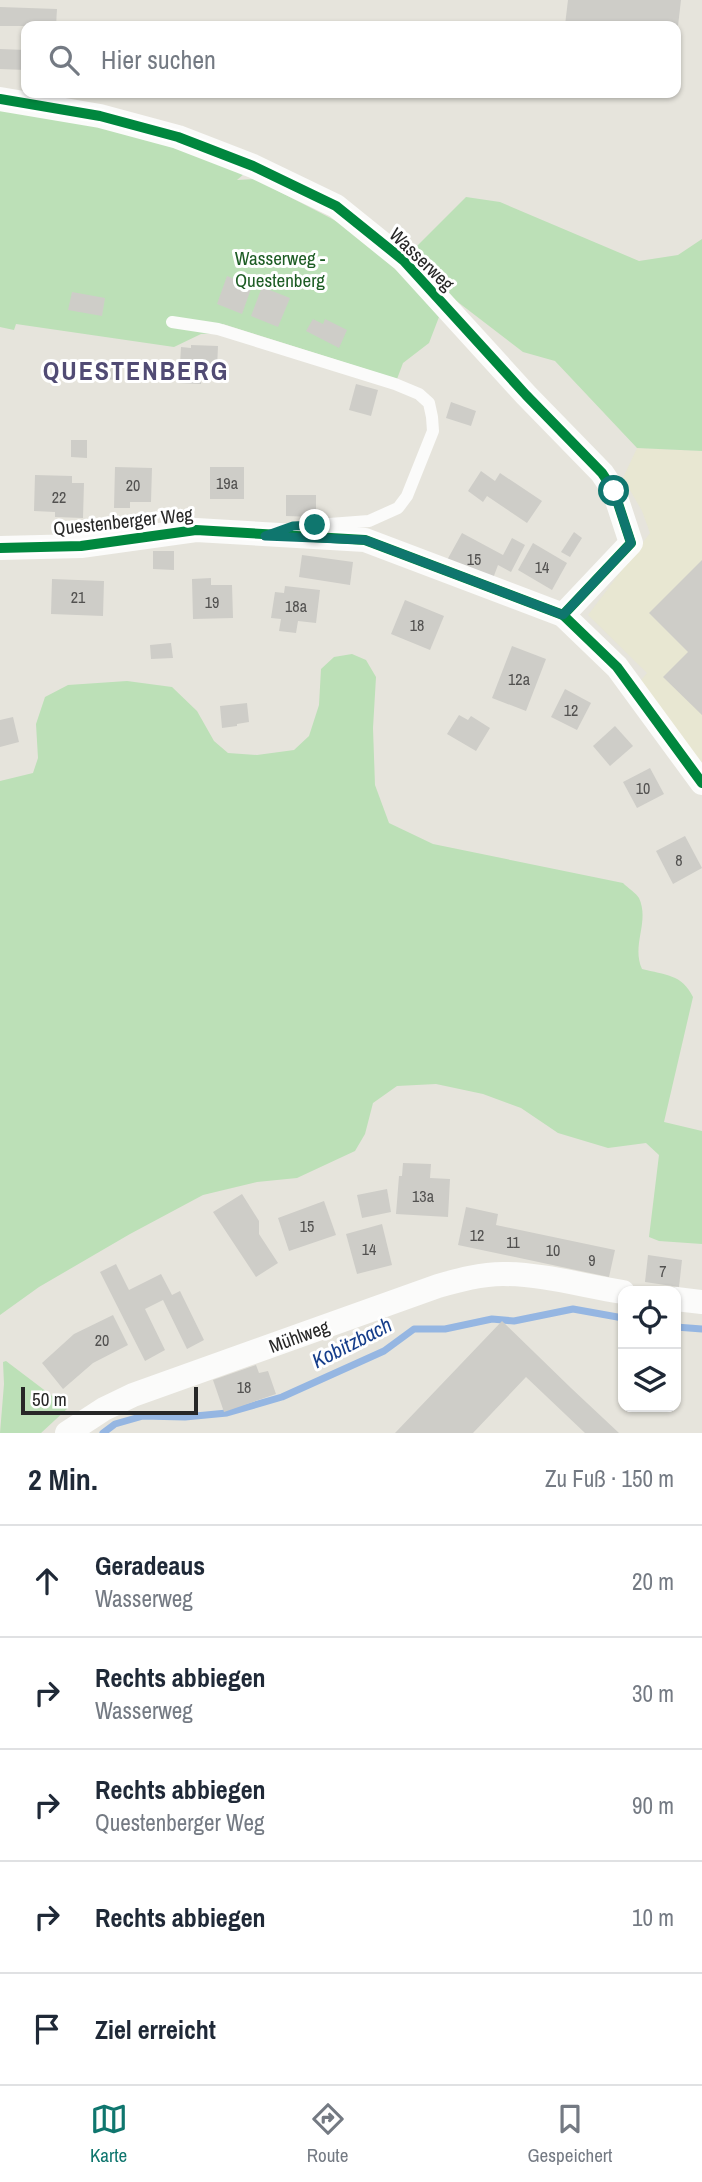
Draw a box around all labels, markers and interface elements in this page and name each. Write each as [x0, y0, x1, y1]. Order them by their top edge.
search box [21, 21, 681, 98]
icon: search [45, 41, 83, 79]
text: Hier suchen [101, 42, 216, 77]
street label: Wasserweg [384, 222, 460, 297]
park label: Wasserweg - Questenberg [235, 245, 325, 293]
district label: QUESTENBERG [43, 353, 229, 388]
house number: 19a [216, 472, 239, 494]
house number: 20 [126, 474, 140, 496]
route start [598, 475, 629, 506]
house number: 22 [52, 486, 66, 508]
street label: Questenberger Weg [52, 501, 194, 541]
route end [299, 509, 330, 540]
house number: 15 [467, 548, 481, 570]
house number: 14 [535, 556, 549, 578]
house number: 21 [71, 586, 86, 608]
house number: 19 [205, 591, 219, 613]
house number: 18a [285, 595, 308, 617]
house number: 18 [410, 614, 424, 636]
house number: 12a [508, 668, 531, 690]
house number: 12 [564, 699, 578, 721]
house number: 10 [636, 777, 650, 799]
house number: 8 [675, 849, 683, 871]
house number: 13a [412, 1185, 435, 1207]
house number: 15 [300, 1215, 314, 1237]
house number: 12 [470, 1224, 484, 1246]
house number: 11 [506, 1231, 521, 1253]
house number: 14 [362, 1238, 376, 1260]
house number: 10 [546, 1239, 560, 1261]
house number: 9 [588, 1249, 596, 1271]
house number: 7 [659, 1260, 667, 1282]
map controls [618, 1286, 681, 1412]
button: locate [618, 1286, 681, 1349]
water label: Kobitzbach [307, 1310, 397, 1375]
street label: Mühlweg [265, 1313, 333, 1359]
house number: 20 [95, 1329, 109, 1351]
button: layers [618, 1349, 681, 1412]
house number: 18 [237, 1376, 251, 1398]
scale bar [21, 1384, 198, 1416]
text: 50 m [32, 1386, 67, 1412]
text: 2 Min. [28, 1459, 98, 1499]
text: Zu Fuß · 150 m [545, 1463, 674, 1494]
text: Geradeaus [95, 1548, 205, 1583]
icon: ahead [28, 1562, 66, 1600]
text: 20 m [632, 1566, 674, 1597]
text: Wasserweg [95, 1583, 193, 1614]
text: Rechts abbiegen [95, 1660, 266, 1695]
icon: right [28, 1674, 66, 1712]
text: 30 m [632, 1678, 674, 1709]
text: Wasserweg [95, 1695, 193, 1726]
text: Rechts abbiegen [95, 1772, 266, 1807]
icon: right [28, 1786, 66, 1824]
text: 90 m [632, 1790, 674, 1821]
text: Questenberger Weg [95, 1807, 265, 1838]
icon: right [28, 1898, 66, 1936]
text: Rechts abbiegen [95, 1900, 266, 1935]
text: 10 m [632, 1902, 674, 1933]
icon: arrive [28, 2010, 66, 2048]
text: Ziel erreicht [95, 2012, 216, 2047]
tab: Karte [90, 2100, 128, 2168]
tab: Route [307, 2100, 348, 2168]
tab: Gespeichert [528, 2100, 612, 2168]

